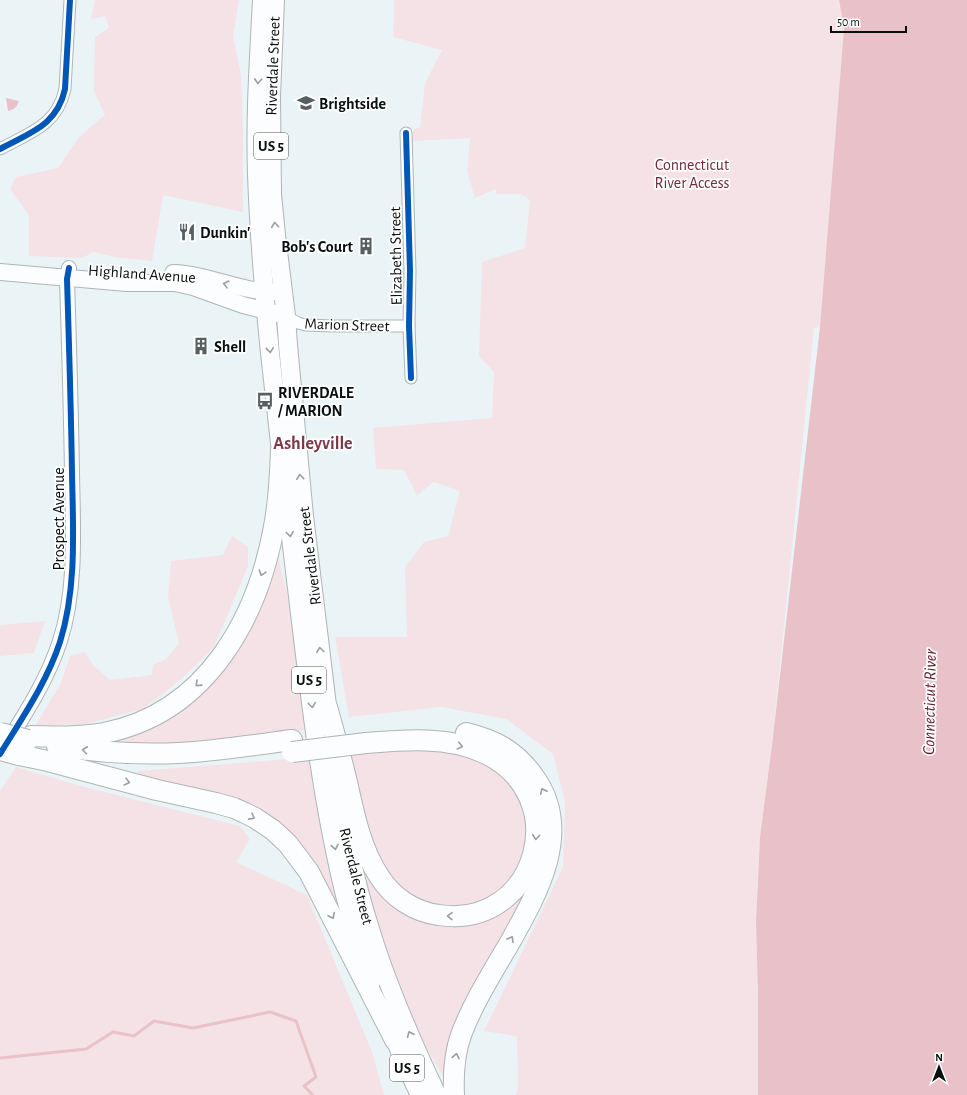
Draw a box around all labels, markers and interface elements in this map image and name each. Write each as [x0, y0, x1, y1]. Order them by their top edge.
scale bar [831, 8, 906, 34]
street label: Riverdale Street [263, 16, 283, 116]
text: 50 m [837, 16, 860, 28]
one-way arrow [253, 78, 262, 84]
school or university icon: Brightside [296, 93, 316, 113]
place label: Brightside [319, 96, 387, 112]
road number: US 5 [254, 133, 288, 159]
park label: Connecticut River Access [655, 157, 730, 191]
street label: Elizabeth Street [387, 206, 405, 306]
restaurant icon: Dunkin' [177, 222, 197, 242]
one-way arrow [270, 222, 279, 228]
place label: Dunkin' [200, 225, 250, 241]
building icon: Bob's Court [356, 236, 376, 256]
place label: Bob's Court [281, 239, 354, 255]
street label: Highland Avenue [88, 262, 196, 286]
one-way arrow [223, 280, 230, 289]
street label: Marion Street [304, 316, 390, 334]
building icon: Shell [191, 336, 211, 356]
place label: Shell [214, 339, 246, 355]
one-way arrow [265, 347, 274, 353]
place label: RIVERDALE / MARION [277, 385, 354, 419]
bus stop icon: RIVERDALE / MARION [255, 391, 275, 411]
district label: Ashleyville [273, 435, 353, 453]
street label: Prospect Avenue [51, 467, 67, 571]
one-way arrow [296, 474, 305, 480]
street label: Riverdale Street [296, 506, 324, 606]
one-way arrow [286, 531, 295, 537]
one-way arrow [259, 569, 267, 576]
one-way arrow [316, 647, 325, 653]
water label: Connecticut River [920, 649, 939, 755]
road number: US 5 [292, 667, 326, 693]
one-way arrow [195, 679, 203, 686]
one-way arrow [307, 702, 316, 708]
one-way arrow [457, 741, 463, 749]
one-way arrow [82, 745, 88, 754]
one-way arrow [123, 777, 130, 786]
one-way arrow [540, 788, 548, 796]
one-way arrow [247, 812, 255, 819]
street label: Riverdale Street [336, 826, 376, 926]
one-way arrow [531, 833, 540, 840]
one-way arrow [330, 844, 338, 850]
one-way arrow [327, 911, 334, 919]
one-way arrow [447, 912, 453, 921]
one-way arrow [507, 936, 514, 943]
one-way arrow [406, 1030, 414, 1037]
north arrow [919, 1047, 959, 1087]
text: N [935, 1052, 943, 1063]
one-way arrow [451, 1053, 460, 1059]
road number: US 5 [390, 1055, 424, 1081]

